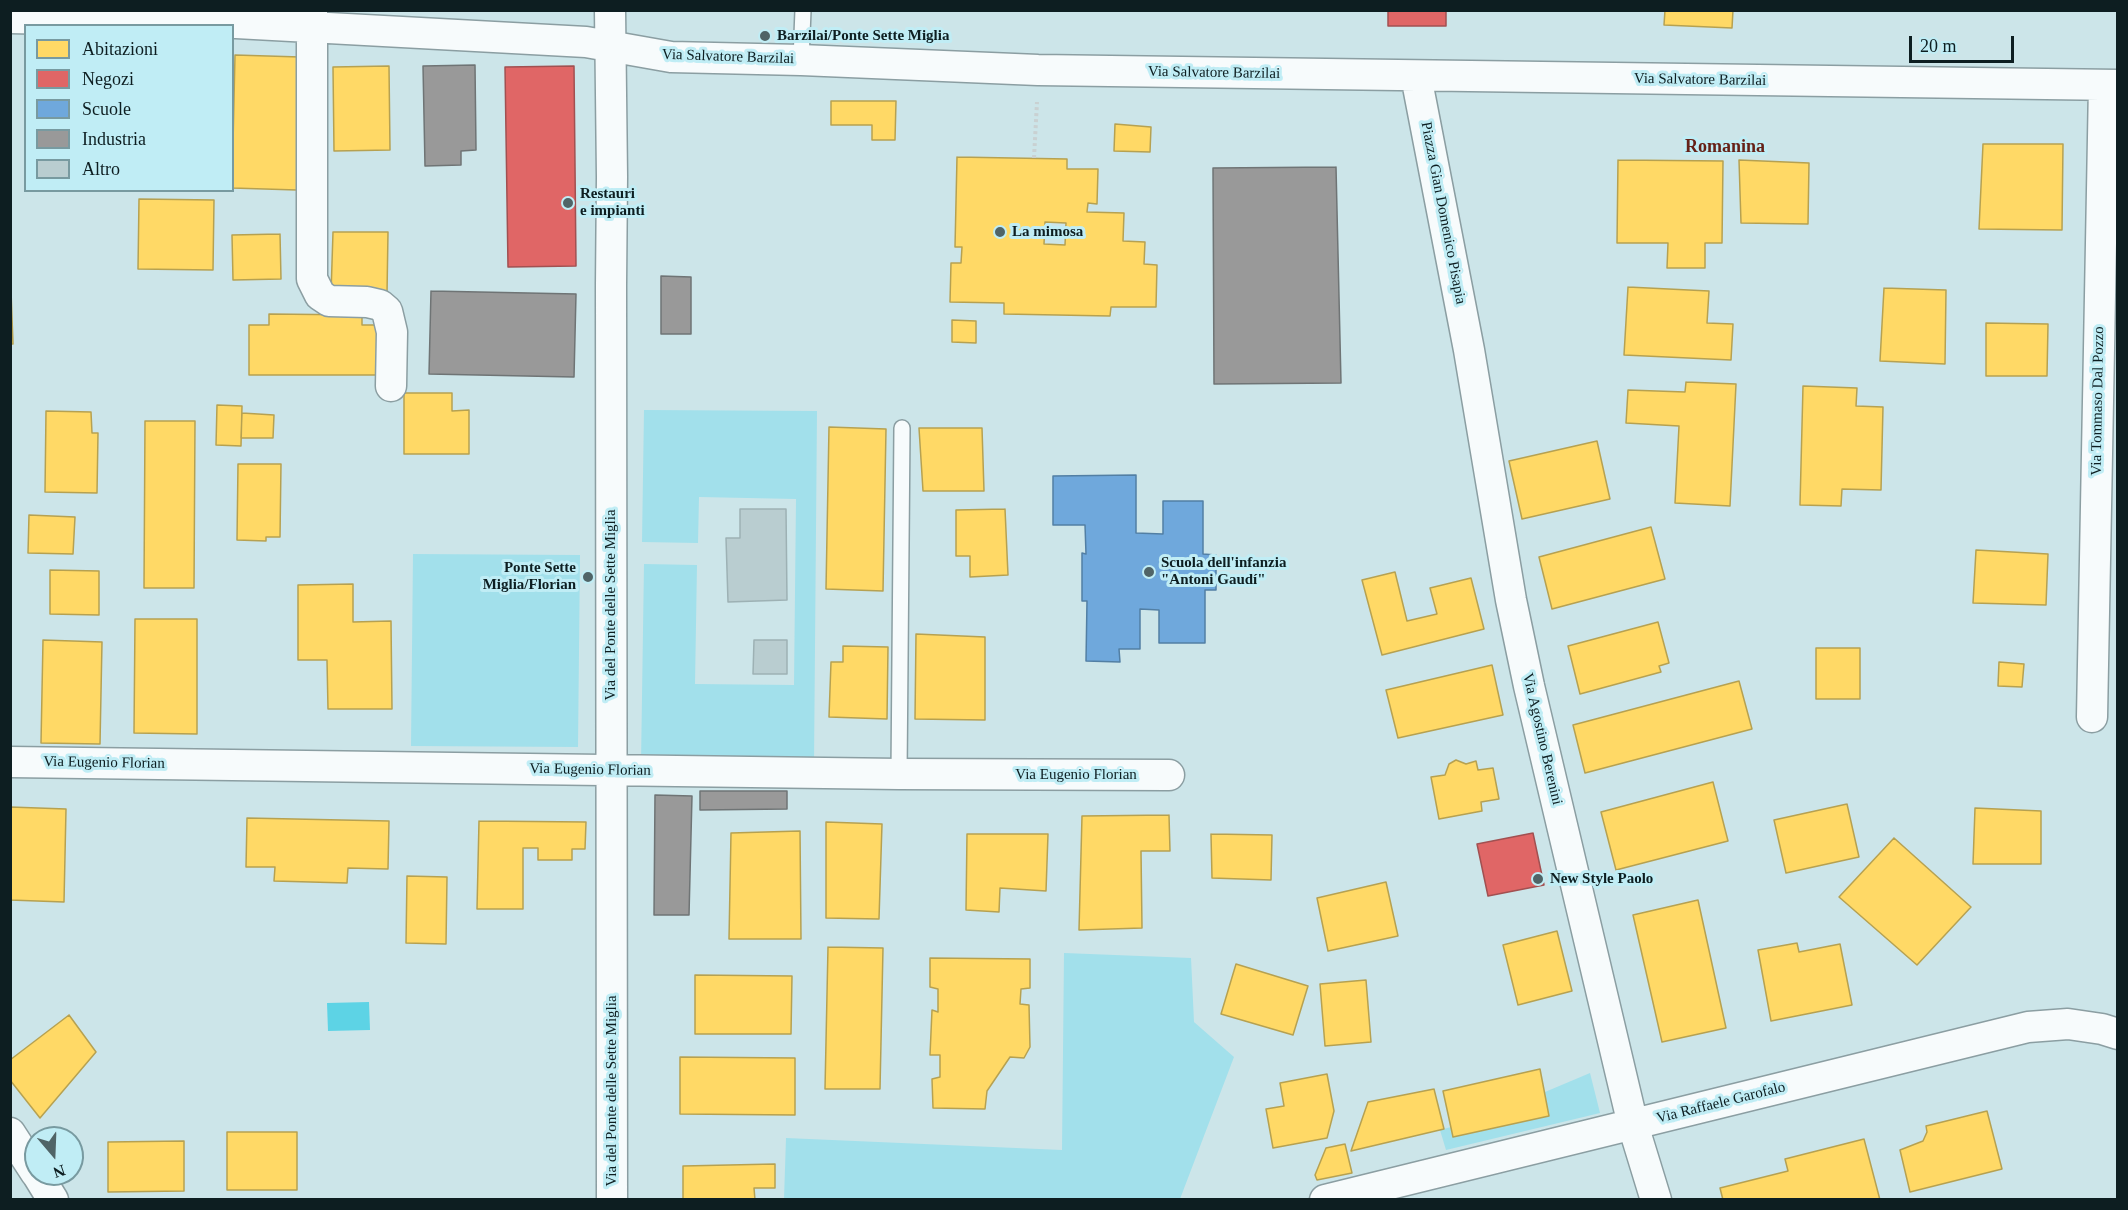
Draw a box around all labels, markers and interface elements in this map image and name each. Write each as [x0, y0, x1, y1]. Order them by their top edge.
legend [24, 24, 234, 192]
scale bar [1912, 24, 2017, 62]
place label: Barzilai/Ponte Sette Miglia [777, 27, 949, 45]
marker: Barzilai/Ponte Sette Miglia [758, 29, 772, 43]
text: 20 m [1920, 36, 1957, 56]
text: Abitazioni [82, 39, 158, 59]
street label: Via Salvatore Barzilai [662, 46, 794, 68]
street label: Via Salvatore Barzilai [1148, 63, 1280, 83]
text: Negozi [82, 69, 134, 89]
street label: Via Salvatore Barzilai [1634, 70, 1766, 90]
text: Scuole [82, 99, 131, 119]
street label: Piazza Gian Domenico Pisapia [1416, 120, 1470, 306]
text: Industria [82, 129, 146, 149]
district label: Romanina [1685, 136, 1765, 158]
text: Altro [82, 159, 120, 179]
place label: Restauri e impianti [580, 185, 645, 220]
marker: Restauri e impianti [561, 196, 575, 210]
place label: La mimosa [1012, 223, 1083, 241]
marker: La mimosa [993, 225, 1007, 239]
street label: Via Tommaso Dal Pozzo [2088, 326, 2108, 476]
street label: Via del Ponte delle Sette Miglia [602, 509, 620, 701]
place label: Scuola dell'infanzia "Antoni Gaudí" [1161, 554, 1286, 589]
place label: Ponte Sette Miglia/Florian [483, 559, 576, 594]
marker: Scuola dell'infanzia "Antoni Gaudí" [1142, 565, 1156, 579]
marker: Ponte Sette Miglia/Florian [581, 570, 595, 584]
street label: Via Agostino Berenini [1518, 671, 1566, 807]
street label: Via Eugenio Florian [43, 753, 165, 773]
street label: Via Eugenio Florian [529, 760, 651, 780]
street label: Via Eugenio Florian [1015, 766, 1137, 784]
place label: New Style Paolo [1550, 870, 1653, 888]
marker: New Style Paolo [1531, 872, 1545, 886]
street label: Via del Ponte delle Sette Miglia [603, 995, 621, 1187]
street label: Via Raffaele Garofalo [1655, 1078, 1787, 1128]
north arrow [24, 1126, 84, 1186]
text: N [51, 1162, 68, 1182]

